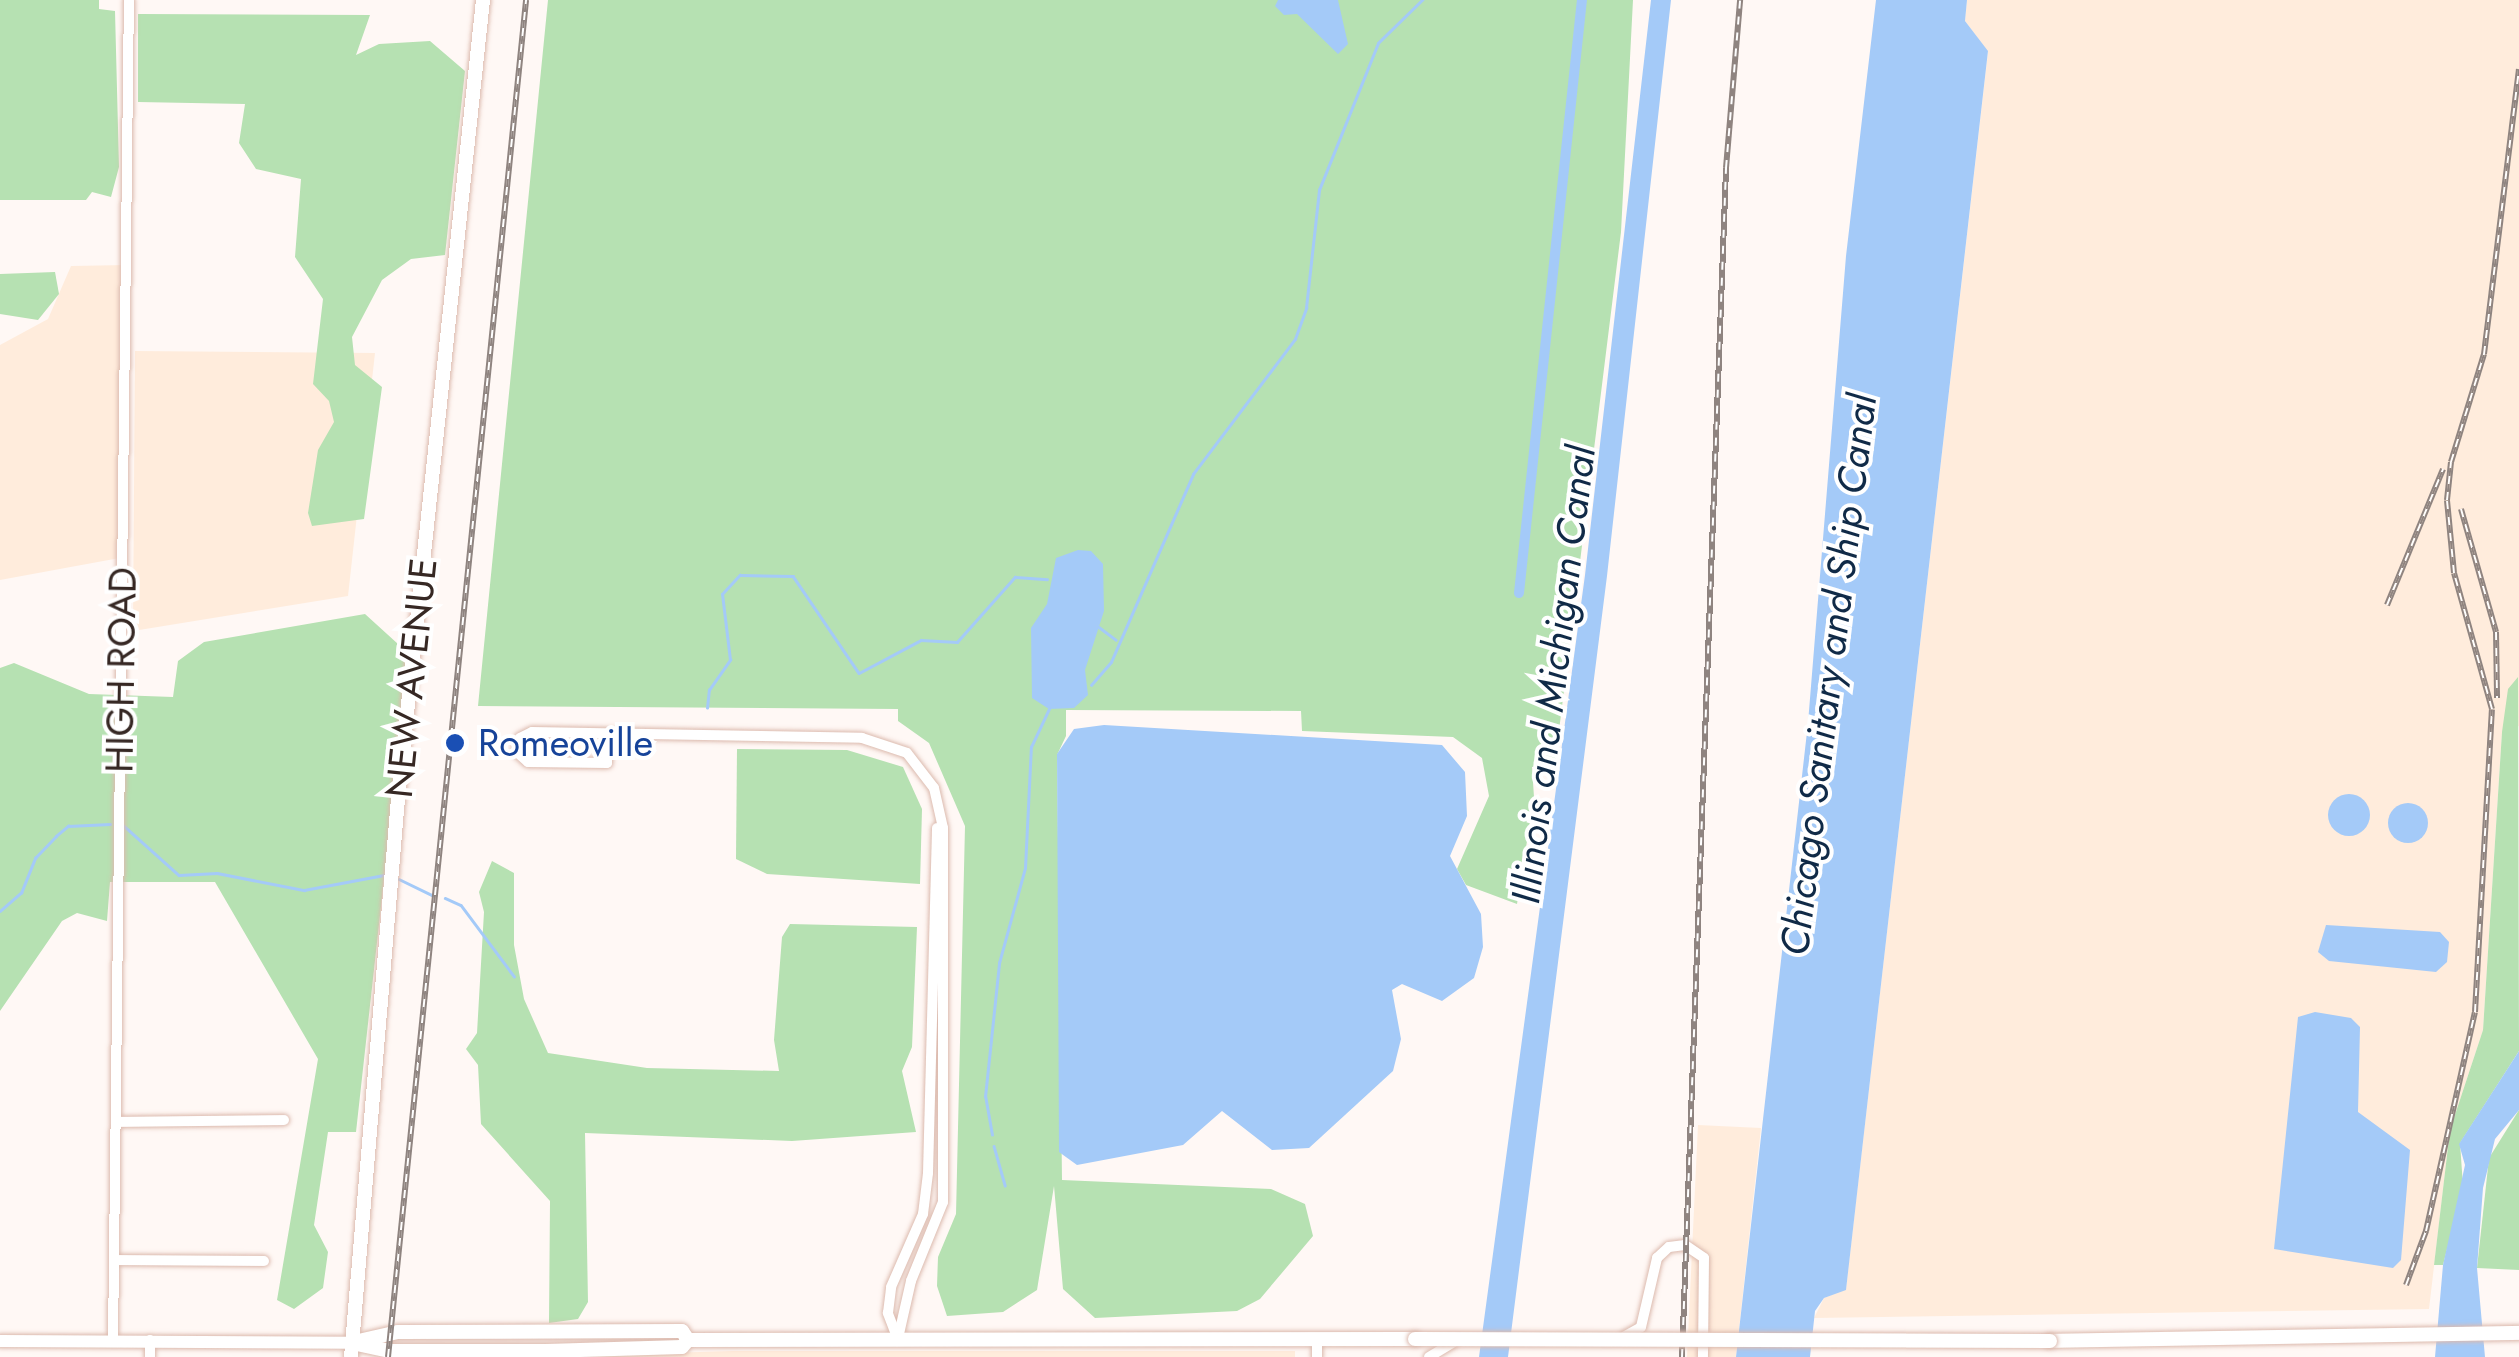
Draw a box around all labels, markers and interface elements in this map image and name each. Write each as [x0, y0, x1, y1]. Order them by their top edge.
water label: Chicago Sanitary and Ship Canal [1770, 392, 1886, 958]
water label: Illinois and Michigan Canal [1501, 443, 1605, 907]
street label: NEW AVENUE [376, 556, 446, 800]
street label: HIGH ROAD [96, 567, 146, 773]
place label: Romeoville [478, 720, 653, 766]
marker: Romeoville [442, 730, 468, 756]

